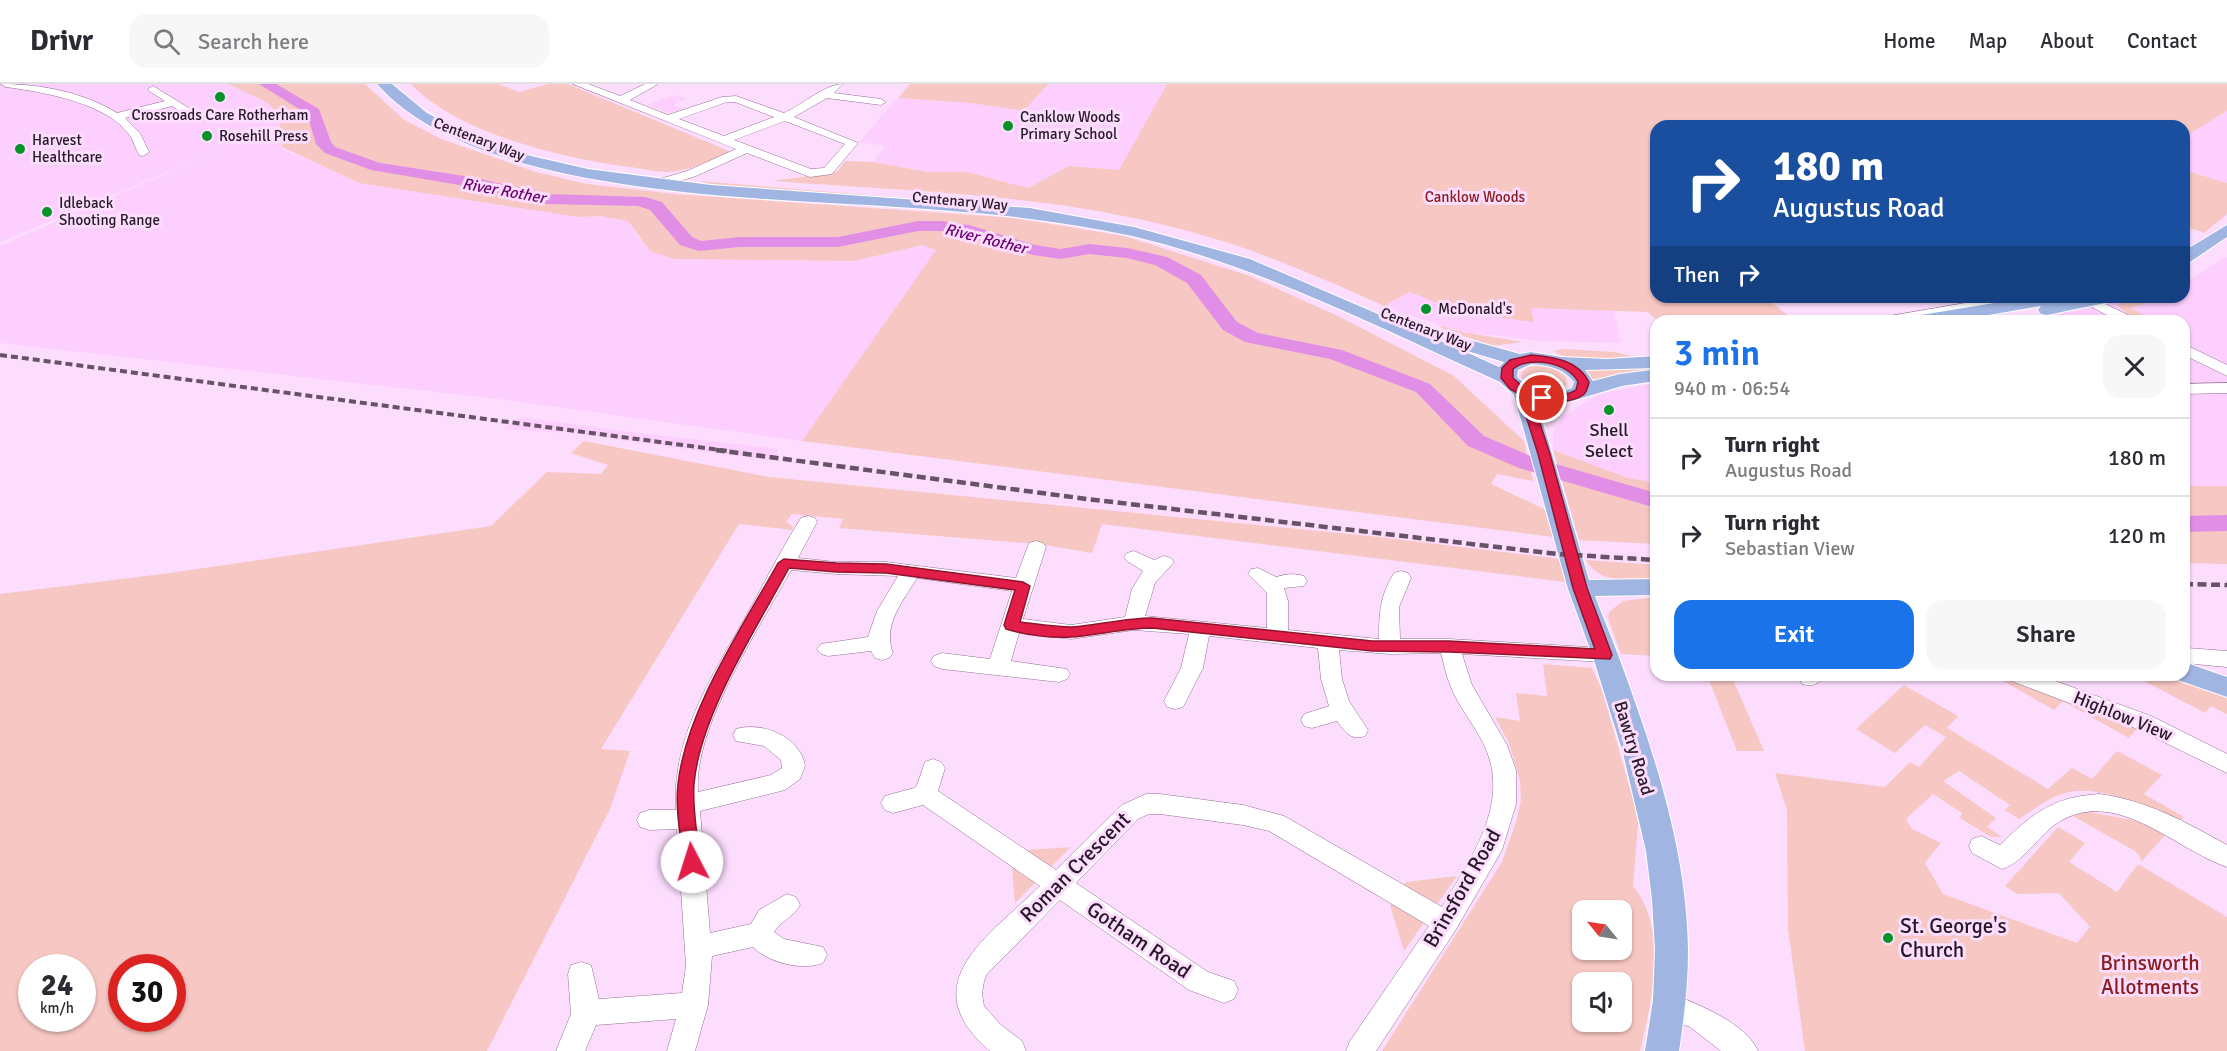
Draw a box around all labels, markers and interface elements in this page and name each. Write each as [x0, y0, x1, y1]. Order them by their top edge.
search box [129, 14, 549, 68]
text: Drivr [30, 24, 93, 58]
icon: search [150, 25, 183, 58]
text: Search here [198, 28, 309, 55]
text: Home [1883, 28, 1936, 54]
text: Map [1969, 28, 2007, 54]
text: About [2040, 28, 2094, 54]
text: Contact [2127, 28, 2197, 54]
marker: Crossroads Care Rotherham [213, 90, 227, 104]
place label: Crossroads Care Rotherham [132, 106, 308, 124]
place label: Canklow Woods Primary School [1020, 108, 1121, 143]
street label: Centenary Way [431, 113, 527, 165]
marker: Canklow Woods Primary School [1001, 119, 1015, 133]
place label: Rosehill Press [219, 127, 308, 145]
marker: Rosehill Press [200, 129, 214, 143]
place label: Harvest Healthcare [32, 131, 102, 166]
text: 180 m [1773, 141, 1884, 192]
marker: Harvest Healthcare [13, 142, 27, 156]
icon: right [1674, 144, 1752, 222]
water label: River Rother [461, 174, 549, 208]
street label: Centenary Way [911, 188, 1009, 214]
park label: Canklow Woods [1425, 188, 1526, 206]
text: Augustus Road [1773, 192, 1945, 225]
place label: Idleback Shooting Range [59, 194, 160, 229]
marker: Idleback Shooting Range [40, 205, 54, 219]
water label: River Rother [943, 219, 1031, 259]
icon: right [1732, 258, 1765, 291]
text: Then [1674, 261, 1720, 288]
place label: McDonald's [1438, 300, 1513, 318]
marker: McDonald's [1419, 302, 1433, 316]
street label: Centenary Way [1378, 303, 1474, 355]
text: 3 min [1674, 331, 1760, 376]
button: close [2103, 335, 2166, 398]
pin [1516, 372, 1567, 423]
text: 940 m · 06:54 [1674, 376, 1790, 401]
icon: arrive [1525, 381, 1558, 414]
marker: Shell Select [1602, 403, 1616, 417]
place label: Shell Select [1585, 419, 1633, 462]
text: Turn right [1725, 431, 1820, 458]
icon: right [1674, 441, 1707, 474]
text: 180 m [2108, 444, 2166, 471]
text: Augustus Road [1725, 458, 1852, 483]
text: Turn right [1725, 509, 1820, 536]
icon: right [1674, 519, 1707, 552]
text: 120 m [2108, 522, 2166, 549]
text: Sebastian View [1725, 536, 1855, 561]
button: Exit [1674, 600, 1914, 669]
button: Share [1926, 600, 2166, 669]
street label: Highlow View [2070, 686, 2176, 746]
street label: Bawtry Road [1609, 698, 1659, 798]
street label: Roman Crescent [1014, 806, 1136, 928]
street label: Brinsford Road [1418, 824, 1506, 952]
position arrow [660, 830, 724, 894]
street label: Gotham Road [1082, 896, 1196, 984]
north arrow [1572, 900, 1632, 960]
map controls [1572, 900, 1632, 1032]
place label: St. George's Church [1900, 913, 2007, 963]
marker: St. George's Church [1881, 931, 1895, 945]
park label: Brinsworth Allotments [2100, 950, 2200, 1000]
speed limit sign: 30 [108, 954, 186, 1032]
text: 24 [41, 967, 73, 1004]
button: sound [1572, 972, 1632, 1032]
text: km/h [40, 999, 74, 1017]

